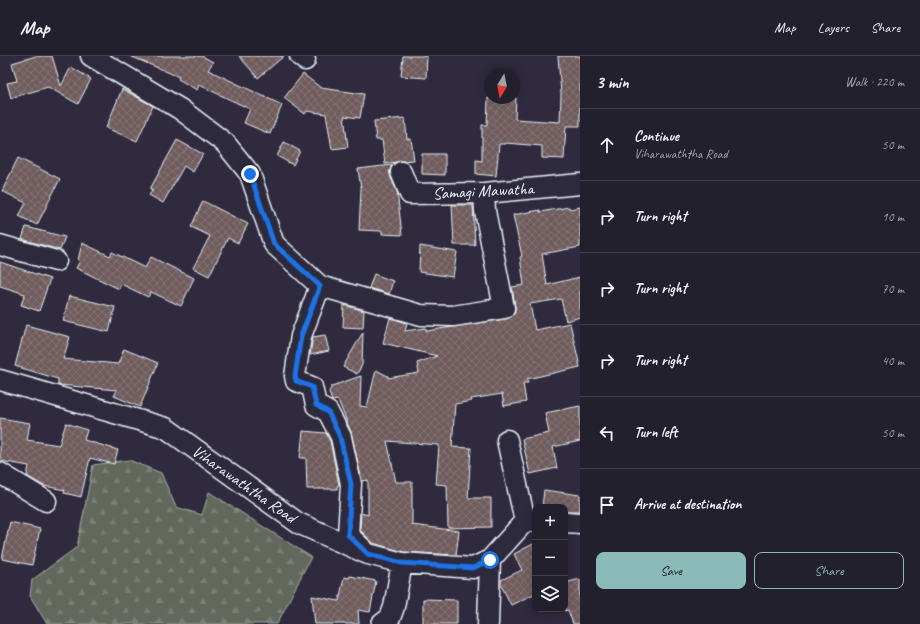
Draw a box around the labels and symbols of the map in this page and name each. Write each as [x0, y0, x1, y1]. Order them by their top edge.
north arrow [484, 68, 520, 104]
route end [241, 165, 259, 183]
street label: Samagi Mawatha [432, 178, 536, 204]
street label: Viharawaththa Road [188, 440, 303, 530]
route start [481, 551, 499, 569]

